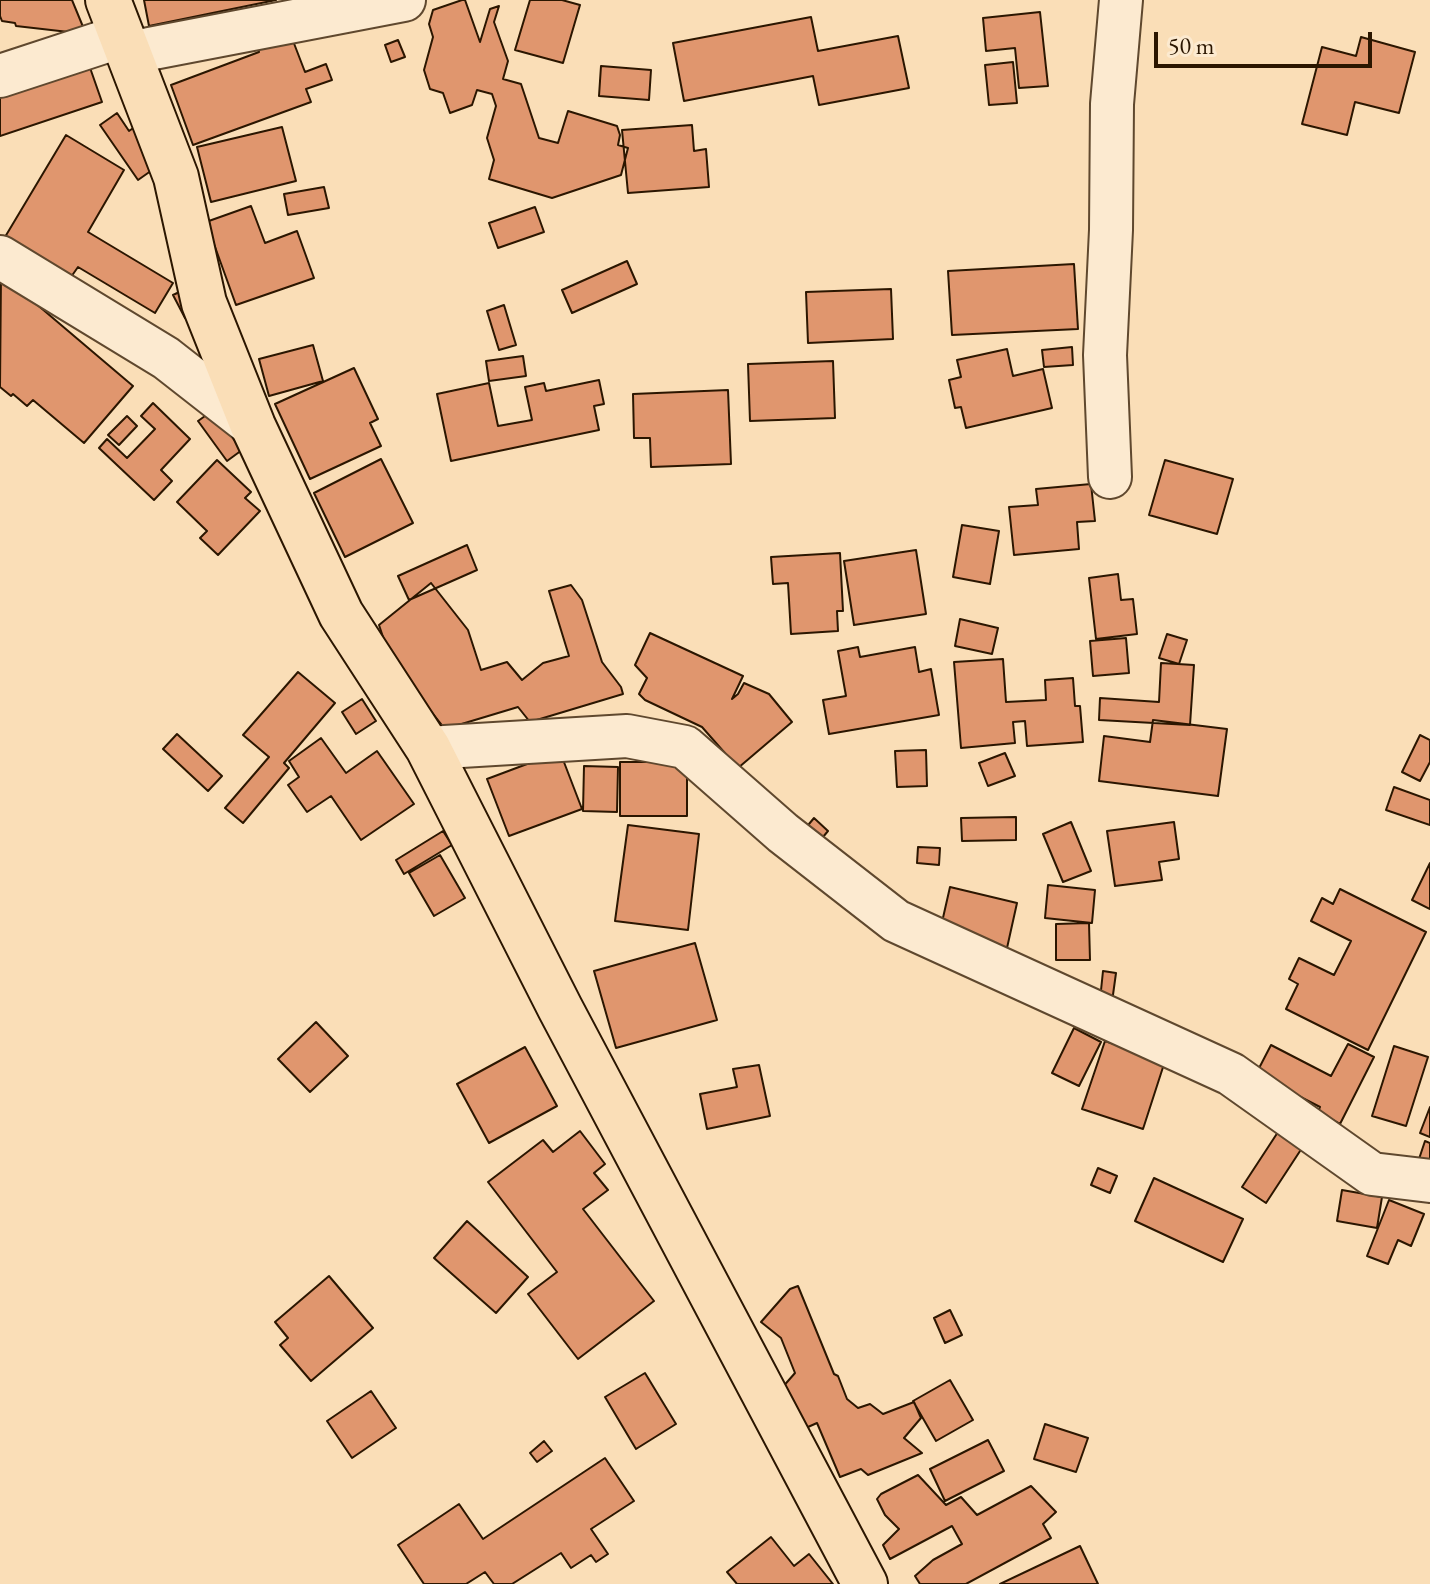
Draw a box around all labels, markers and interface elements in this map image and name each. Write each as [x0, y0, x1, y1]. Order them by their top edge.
scale bar [1158, 16, 1376, 66]
text: 50 m [1168, 30, 1215, 61]

